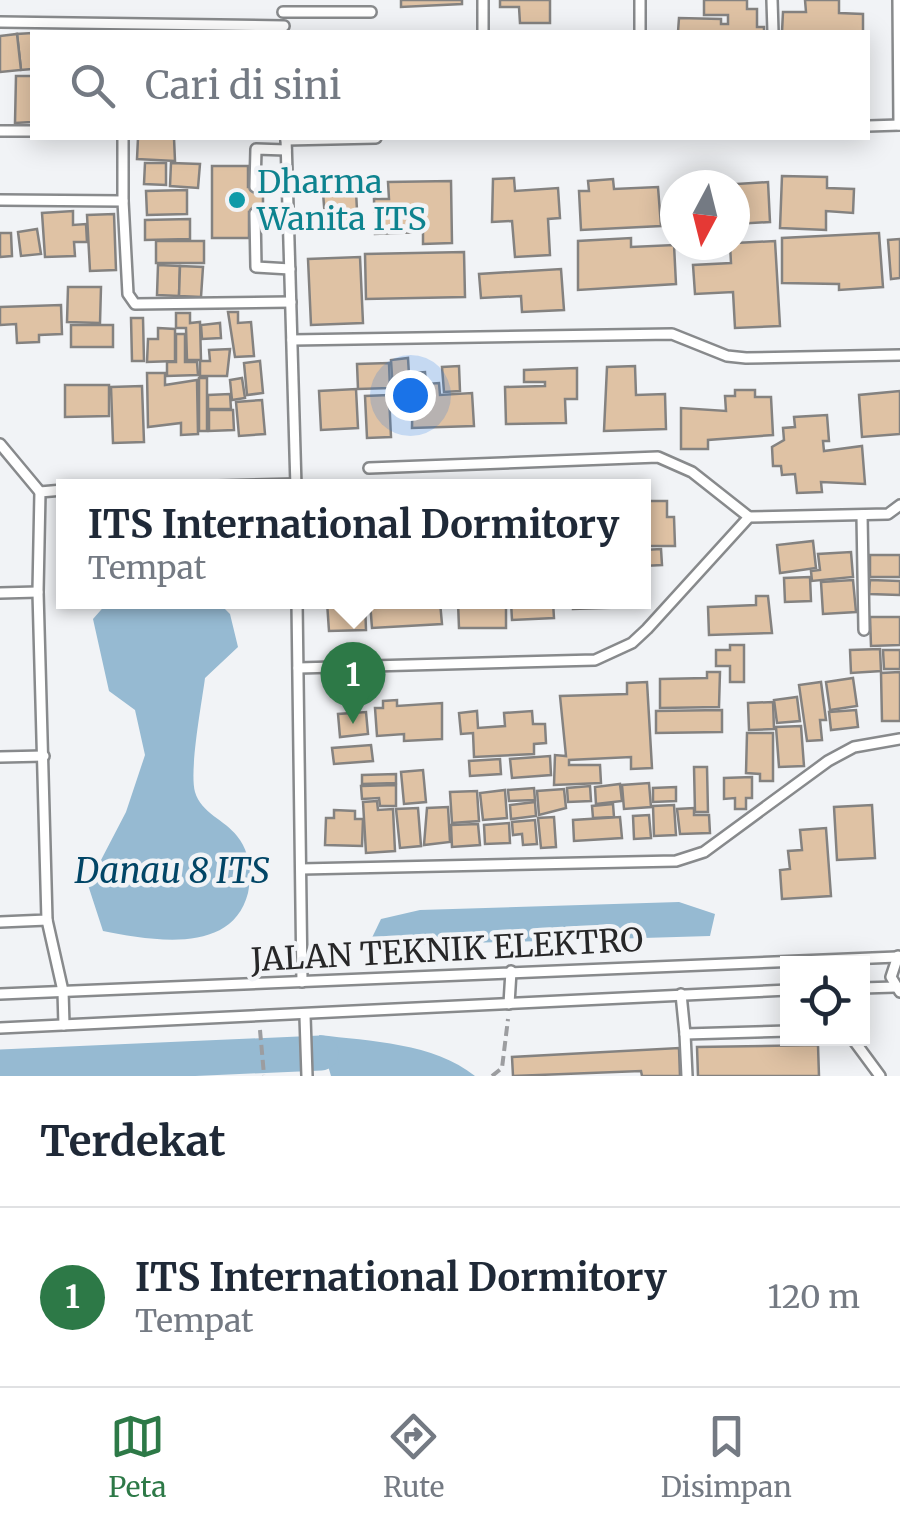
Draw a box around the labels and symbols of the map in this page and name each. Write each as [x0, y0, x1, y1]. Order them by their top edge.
place label: Dharma Wanita ITS [256, 162, 426, 239]
north arrow [660, 170, 750, 260]
marker: Dharma Wanita ITS [226, 189, 248, 211]
your location [385, 370, 436, 421]
pin: 1 [320, 642, 386, 724]
water label: Danau 8 ITS [74, 849, 270, 893]
street label: JALAN TEKNIK ELEKTRO [249, 920, 644, 980]

